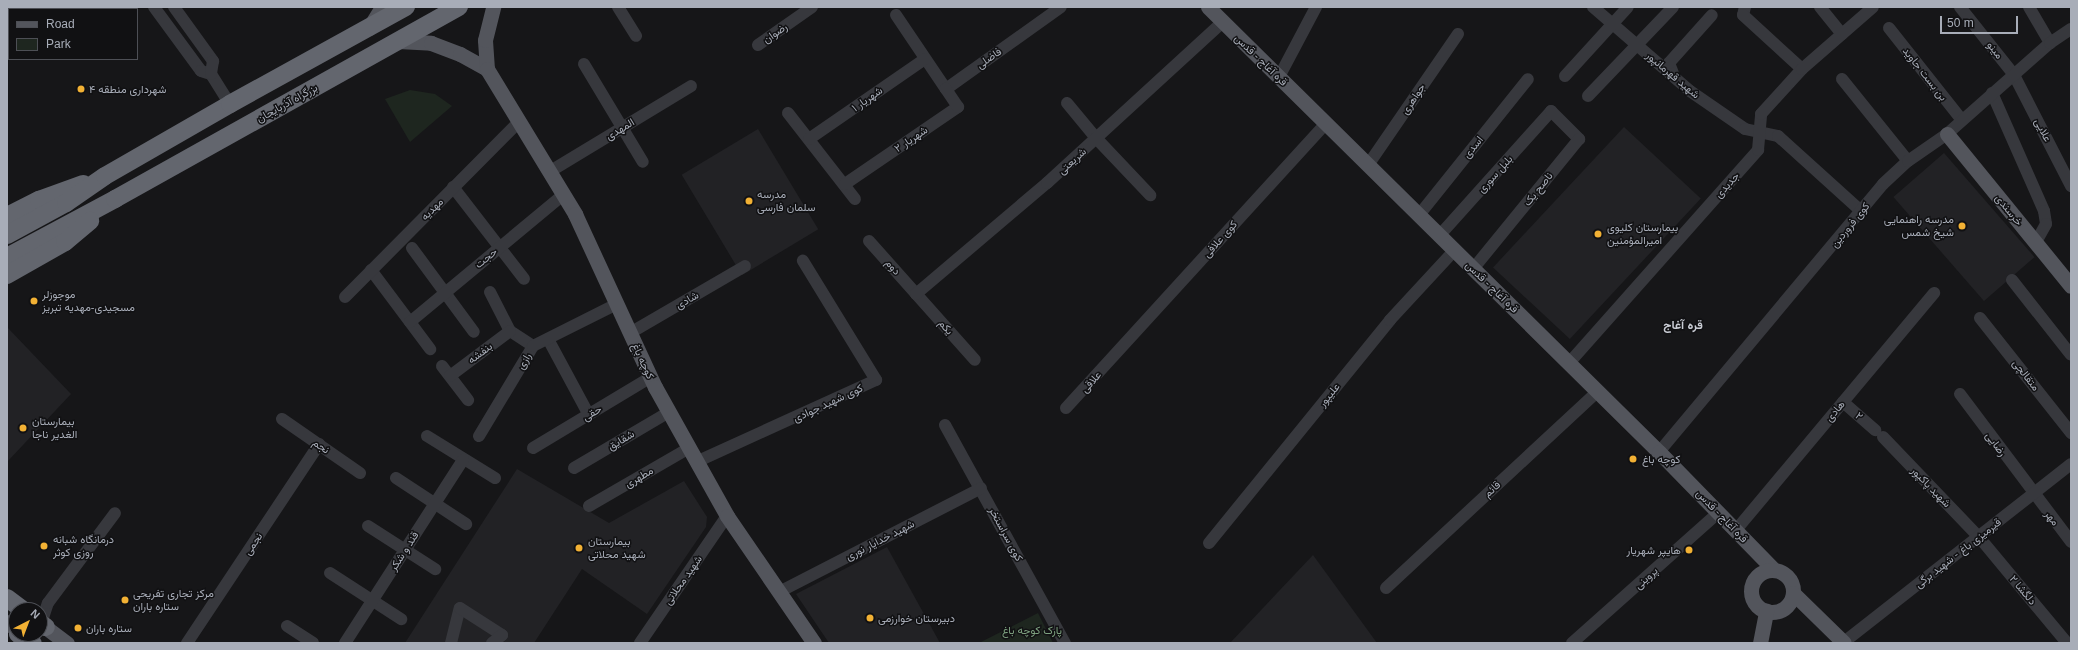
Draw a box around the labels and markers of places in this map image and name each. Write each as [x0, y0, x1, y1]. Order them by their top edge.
place label: شهرداری منطقه ۴ [89, 82, 166, 96]
marker: شهرداری منطقه ۴ [76, 84, 86, 94]
place label: مدرسه سلمان فارسی [757, 188, 815, 214]
marker: مدرسه سلمان فارسی [744, 196, 754, 206]
place label: مدرسه راهنمایی شیخ شمس [1884, 213, 1954, 239]
place label: بیمارستان کلیوی امیرالمؤمنین [1607, 221, 1678, 247]
marker: مدرسه راهنمایی شیخ شمس [1957, 221, 1967, 231]
marker: بیمارستان کلیوی امیرالمؤمنین [1592, 228, 1604, 240]
place label: موجوزلر مسجیدی-مهدیه تبریز [42, 288, 135, 314]
marker: موجوزلر مسجیدی-مهدیه تبریز [29, 296, 39, 306]
place label: بیمارستان الغدیر ناجا [32, 415, 77, 441]
marker: بیمارستان الغدیر ناجا [17, 422, 29, 434]
place label: کوچه باغ [1642, 452, 1680, 466]
marker: کوچه باغ [1627, 453, 1639, 465]
place label: درمانگاه شبانه روزی کوثر [53, 533, 114, 559]
place label: بیمارستان شهید محلاتی [588, 535, 646, 561]
marker: درمانگاه شبانه روزی کوثر [38, 540, 50, 552]
marker: بیمارستان شهید محلاتی [573, 542, 585, 554]
place label: هایپر شهریار [1627, 543, 1681, 557]
marker: هایپر شهریار [1684, 545, 1694, 555]
place label: مرکز تجاری تفریحی ستاره باران [133, 587, 214, 613]
marker: مرکز تجاری تفریحی ستاره باران [120, 595, 130, 605]
place label: دبیرستان خوارزمی [878, 611, 955, 625]
marker: دبیرستان خوارزمی [865, 613, 875, 623]
place label: ستاره باران [86, 621, 132, 635]
marker: ستاره باران [73, 623, 83, 633]

